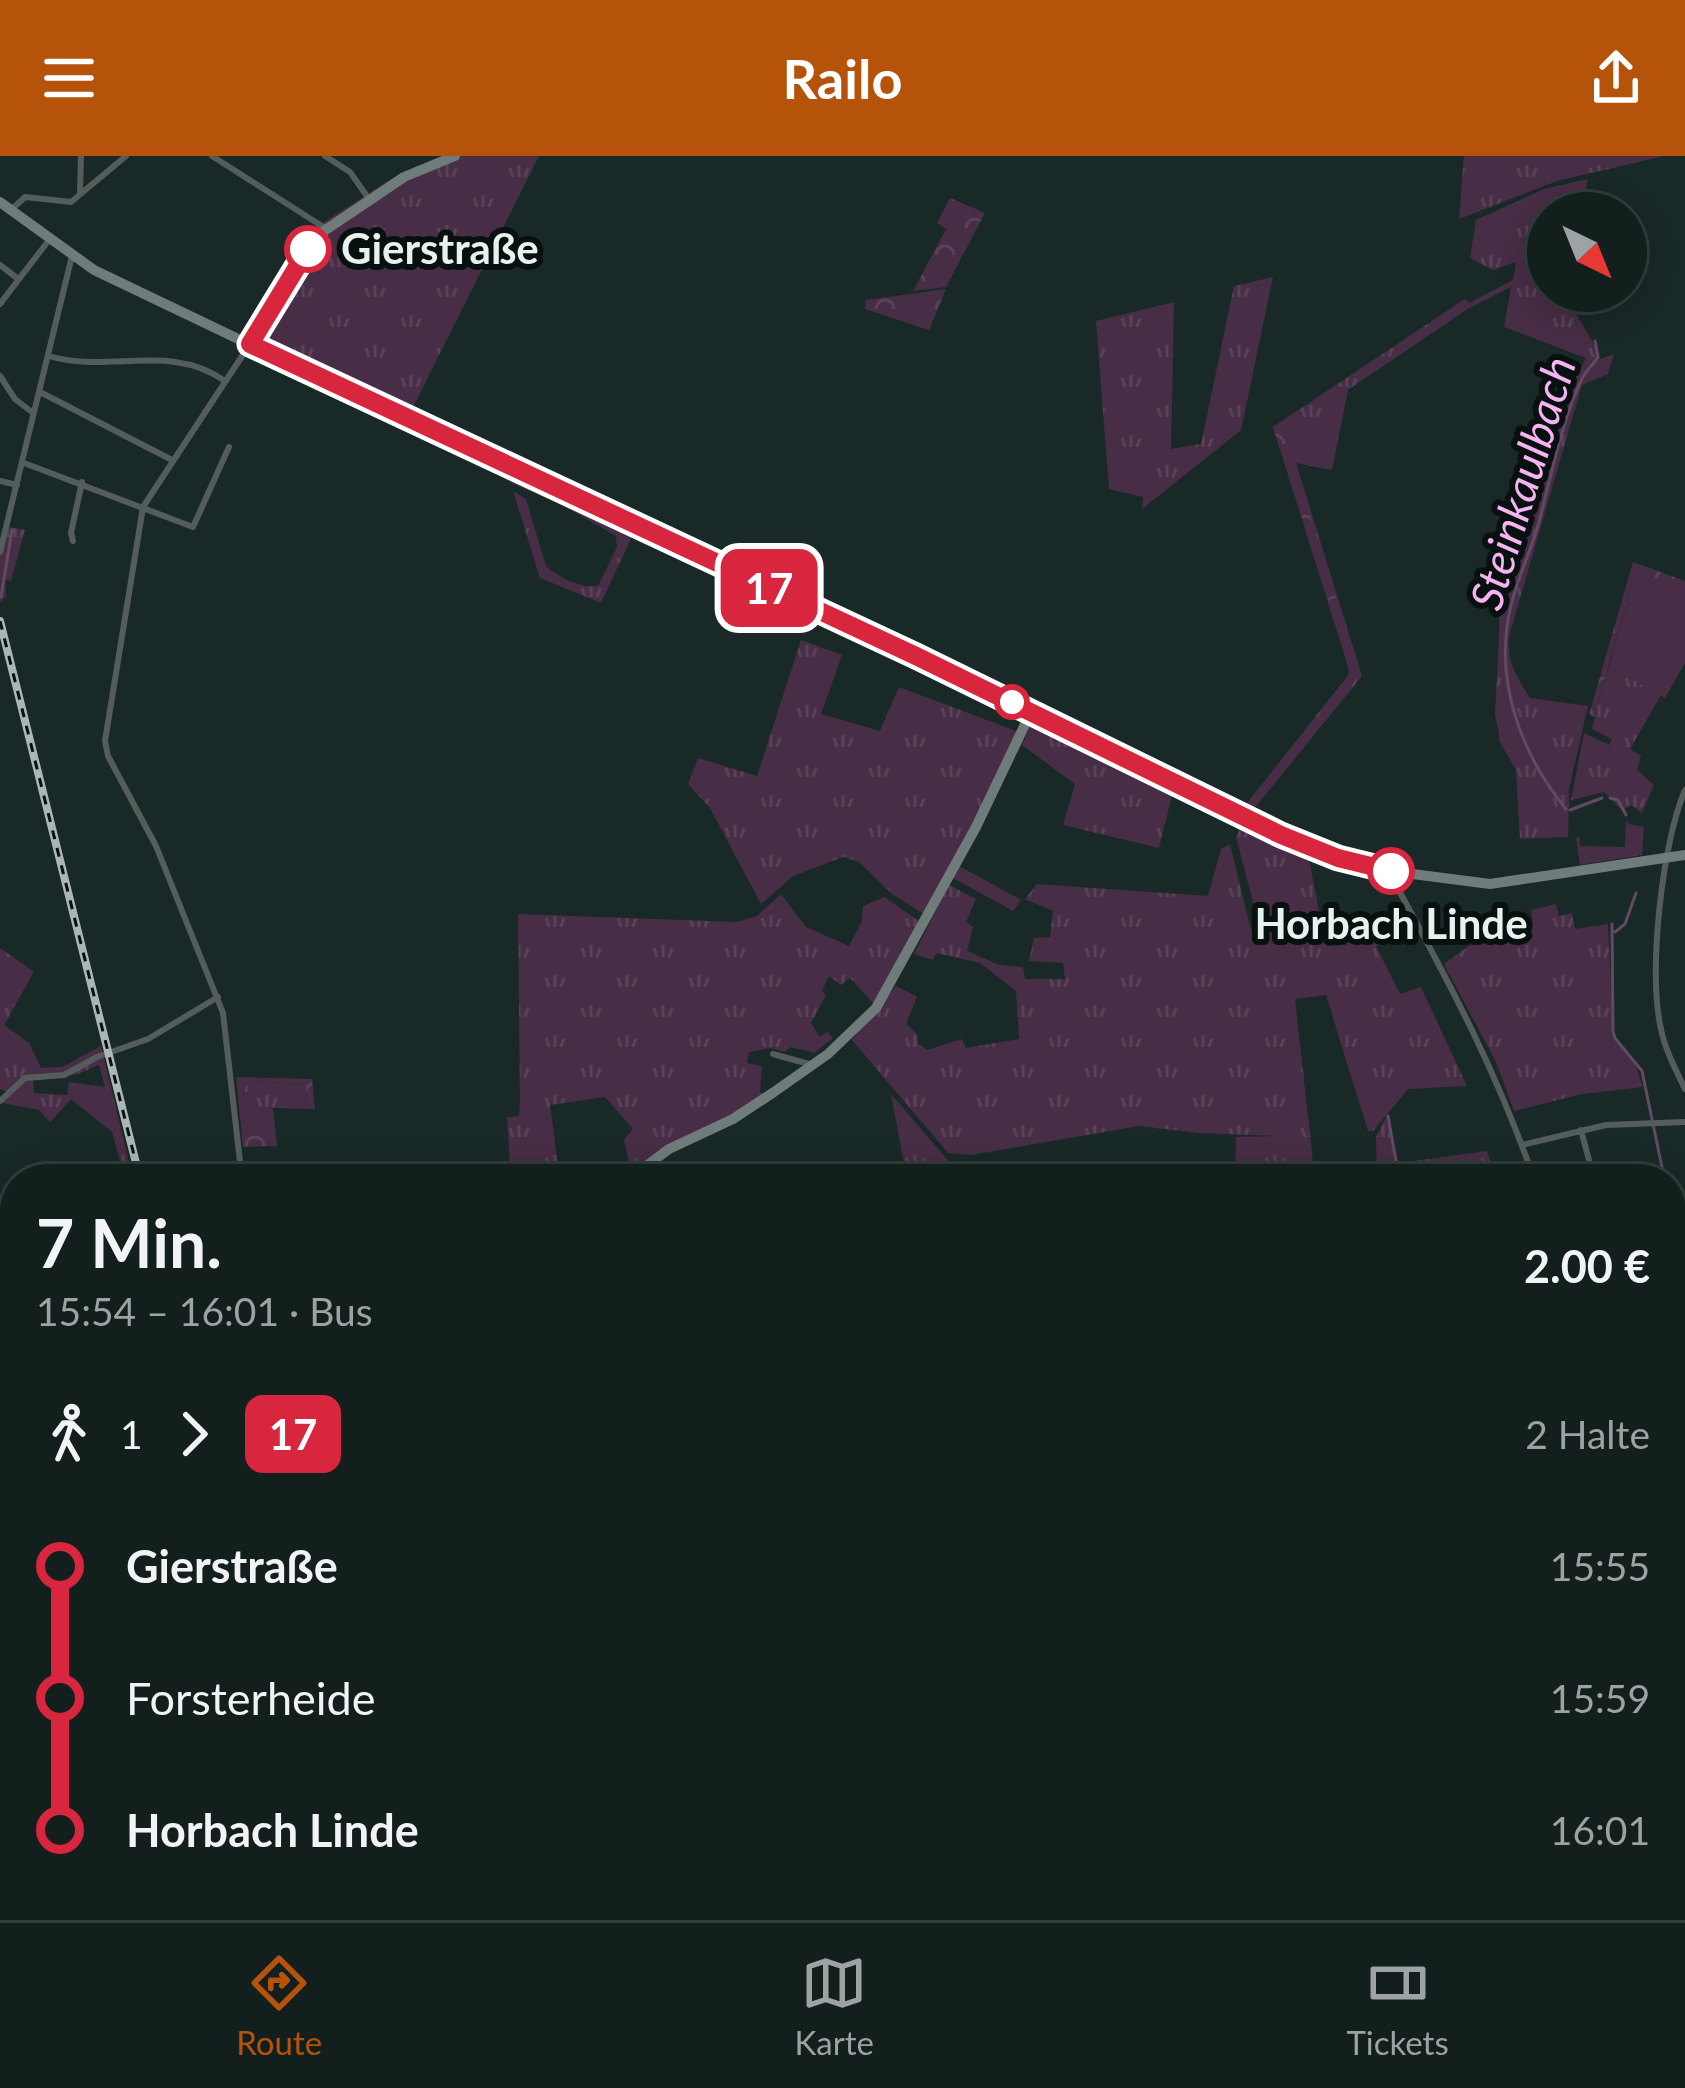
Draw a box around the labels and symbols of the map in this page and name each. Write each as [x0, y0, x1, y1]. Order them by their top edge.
north arrow [1527, 192, 1647, 312]
place label: Gierstraße [341, 223, 539, 273]
marker: Gierstraße [286, 227, 330, 271]
water label: Steinkaulbach [1458, 350, 1586, 616]
line badge: 17 [715, 549, 823, 627]
unlabelled marker [996, 686, 1028, 718]
marker: Horbach Linde [1369, 849, 1413, 893]
place label: Horbach Linde [1254, 898, 1528, 948]

